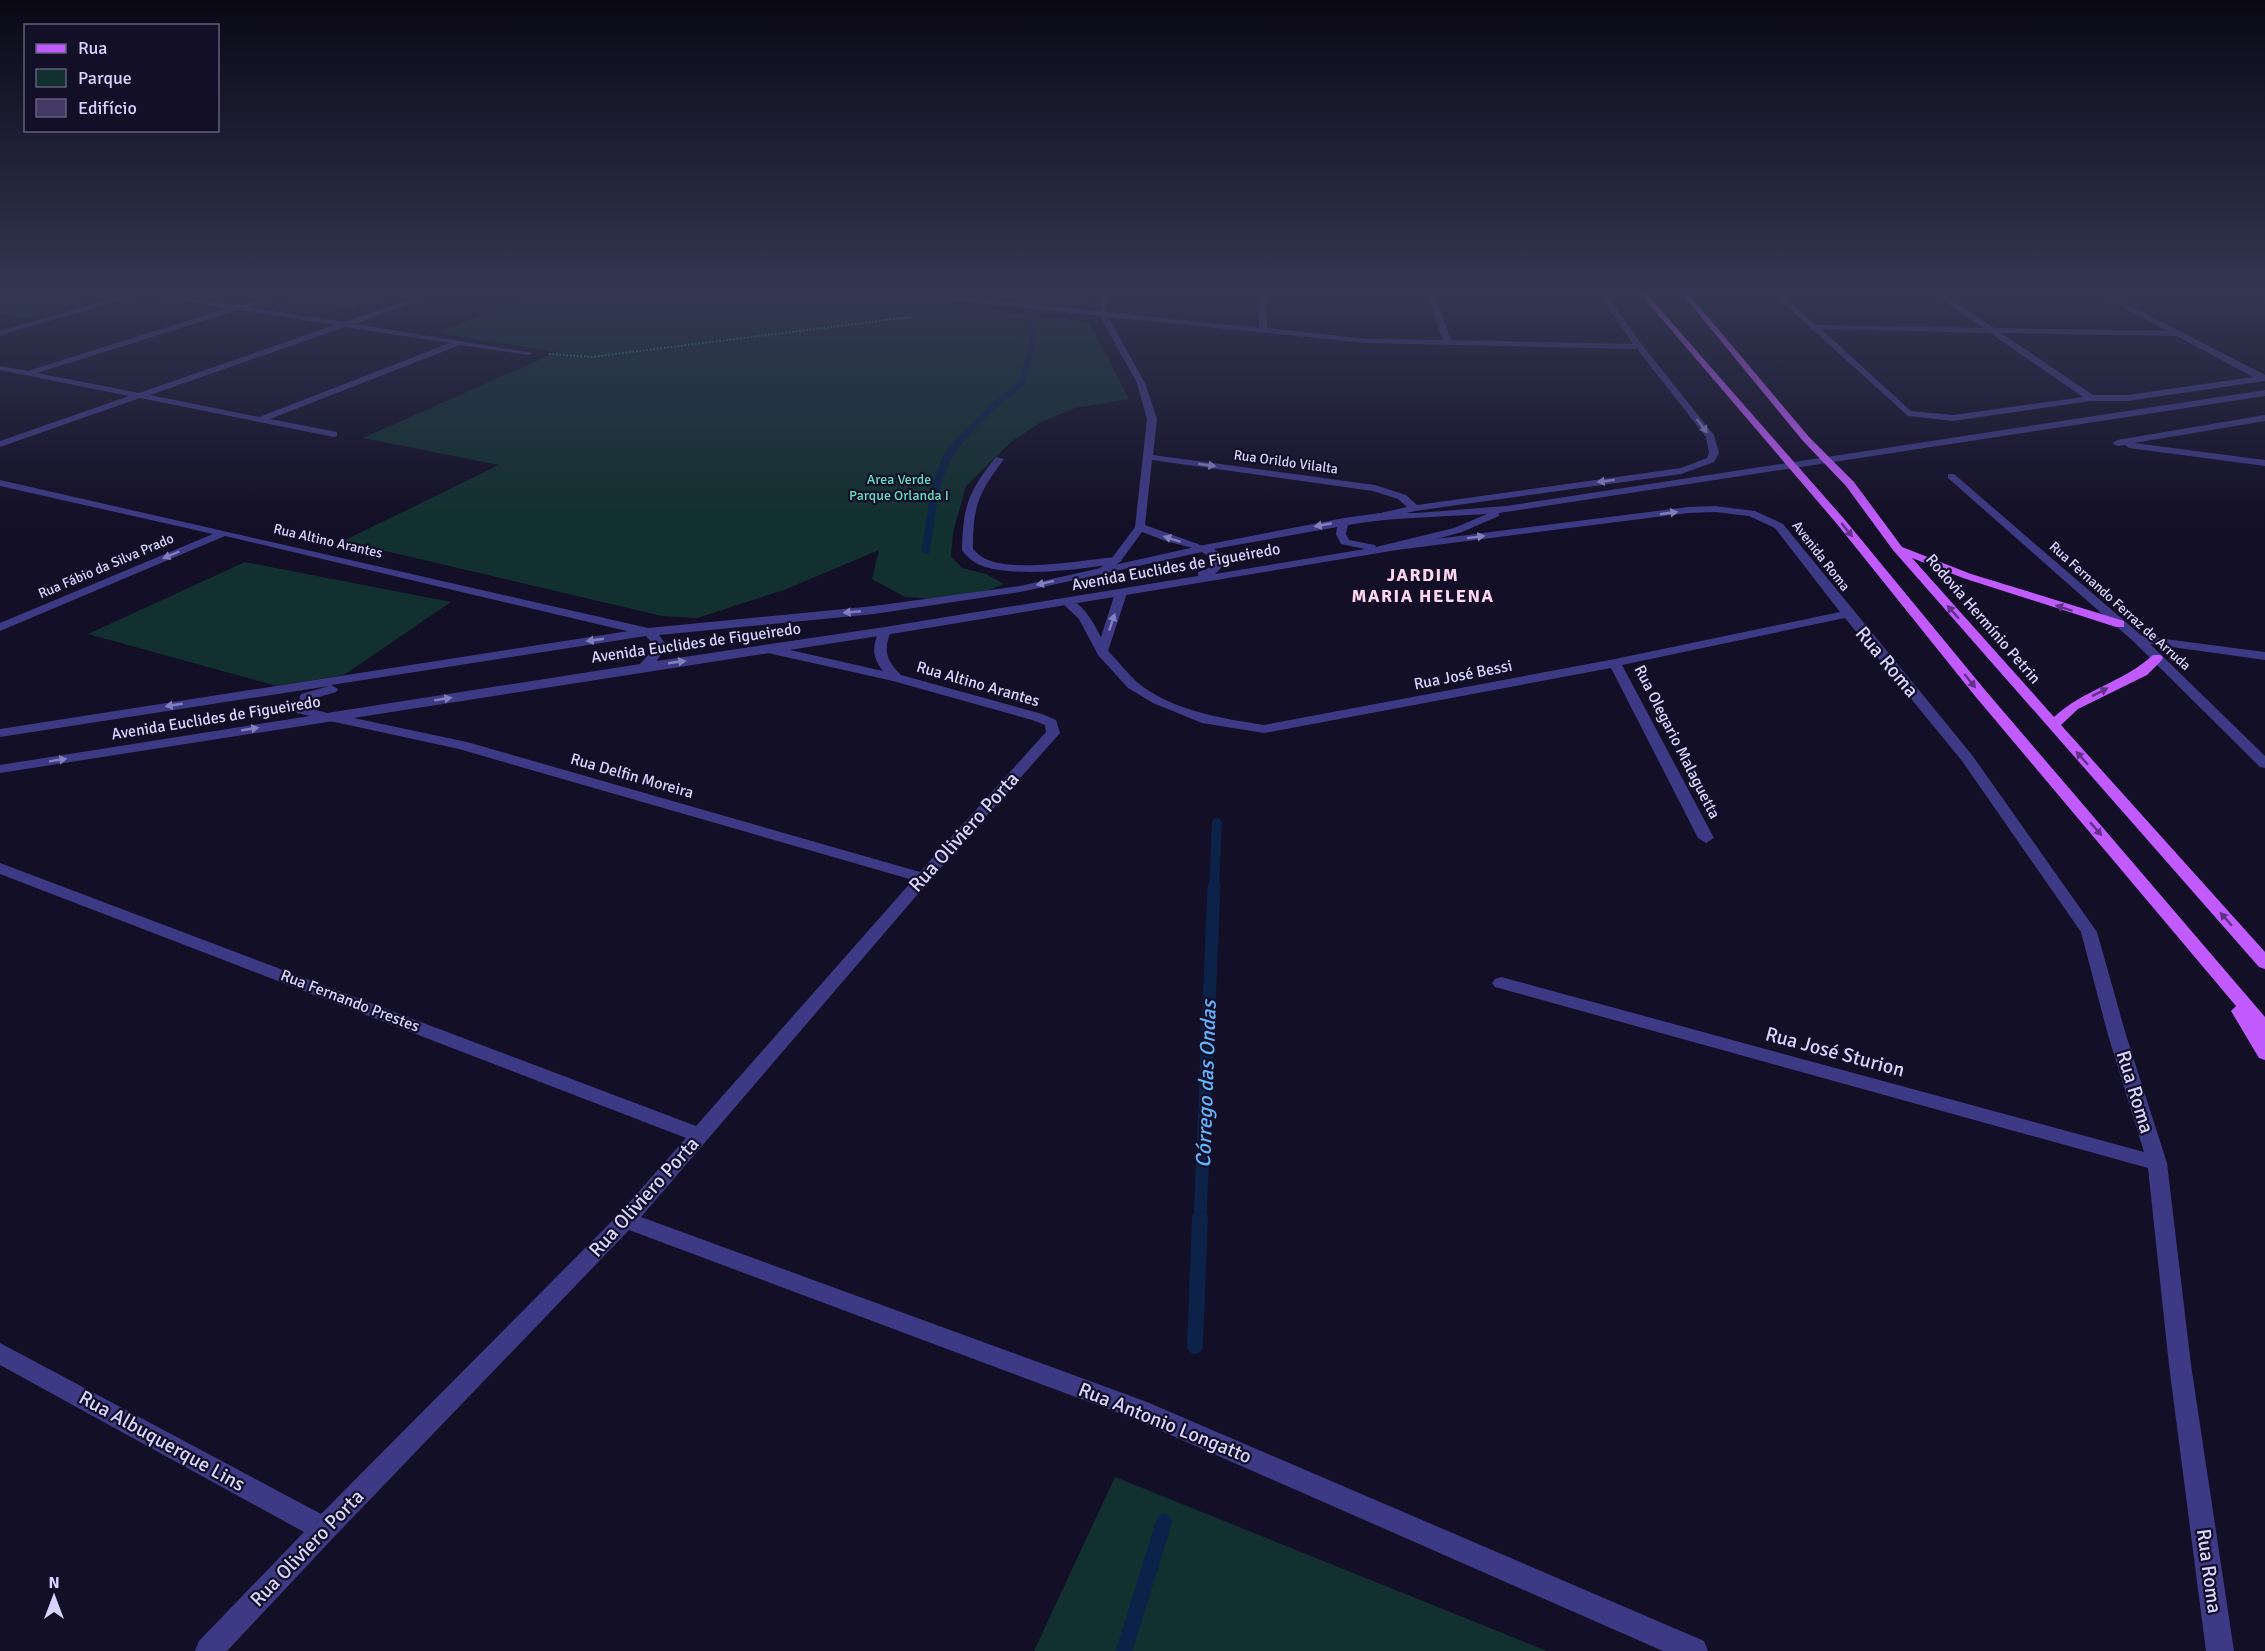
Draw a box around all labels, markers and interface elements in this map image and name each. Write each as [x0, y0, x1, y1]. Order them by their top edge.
legend [24, 24, 219, 132]
text: Rua [78, 37, 107, 59]
text: Parque [78, 67, 132, 89]
text: Edifício [78, 97, 137, 119]
one-way arrow [1696, 417, 1708, 433]
street label: Rua Orildo Vilalta [1233, 446, 1339, 478]
one-way arrow [1198, 460, 1217, 469]
park label: Area Verde Parque Orlanda I [849, 471, 949, 504]
one-way arrow [1597, 476, 1616, 486]
one-way arrow [1660, 508, 1679, 518]
street label: Avenida Roma [1788, 518, 1854, 594]
street label: Rua Altino Arantes [272, 520, 384, 562]
one-way arrow [1313, 521, 1332, 530]
one-way arrow [1840, 522, 1853, 538]
street label: Rua Fábio da Silva Prado [36, 530, 176, 602]
one-way arrow [1163, 533, 1181, 543]
one-way arrow [1466, 533, 1485, 542]
street label: Rua Fernando Ferraz de Arruda [2046, 538, 2194, 674]
street label: Avenida Euclides de Figueiredo [1070, 539, 1282, 595]
one-way arrow [161, 550, 179, 560]
street label: Rodovia Hermínio Petrin [1921, 550, 2045, 688]
district label: JARDIM MARIA HELENA [1351, 564, 1495, 607]
one-way arrow [1035, 579, 1054, 589]
one-way arrow [2055, 602, 2073, 612]
one-way arrow [1947, 605, 1960, 620]
one-way arrow [842, 607, 861, 617]
one-way arrow [1108, 613, 1118, 631]
street label: Avenida Euclides de Figueiredo [590, 618, 802, 668]
street label: Rua Roma [1850, 621, 1924, 703]
one-way arrow [586, 635, 605, 644]
street label: Rua José Bessi [1412, 656, 1514, 694]
one-way arrow [668, 657, 687, 666]
street label: Rua Altino Arantes [914, 657, 1042, 711]
street label: Rua Olegario Malaguetta [1630, 662, 1724, 822]
one-way arrow [1963, 673, 1976, 688]
one-way arrow [2091, 687, 2109, 697]
street label: Avenida Euclides de Figueiredo [110, 692, 322, 744]
one-way arrow [434, 694, 453, 703]
one-way arrow [165, 701, 184, 710]
one-way arrow [241, 724, 260, 733]
street label: Rua Delfin Moreira [568, 749, 696, 803]
one-way arrow [2076, 751, 2089, 766]
one-way arrow [48, 755, 67, 764]
street label: Rua Oliviero Porta [903, 767, 1025, 897]
one-way arrow [2089, 821, 2102, 836]
one-way arrow [2219, 912, 2233, 927]
street label: Rua Fernando Prestes [278, 965, 422, 1037]
water label: Córrego das Ondas [1190, 998, 1222, 1168]
street label: Rua José Sturion [1763, 1021, 1907, 1083]
street label: Rua Roma [2111, 1048, 2159, 1136]
street label: Rua Oliviero Porta [583, 1132, 705, 1262]
street label: Rua Antonio Longatto [1075, 1377, 1255, 1469]
street label: Rua Albuquerque Lins [75, 1385, 250, 1497]
street label: Rua Oliviero Porta [245, 1484, 369, 1612]
street label: Rua Roma [2191, 1527, 2227, 1615]
north arrow [24, 1567, 84, 1627]
text: N [48, 1573, 60, 1593]

